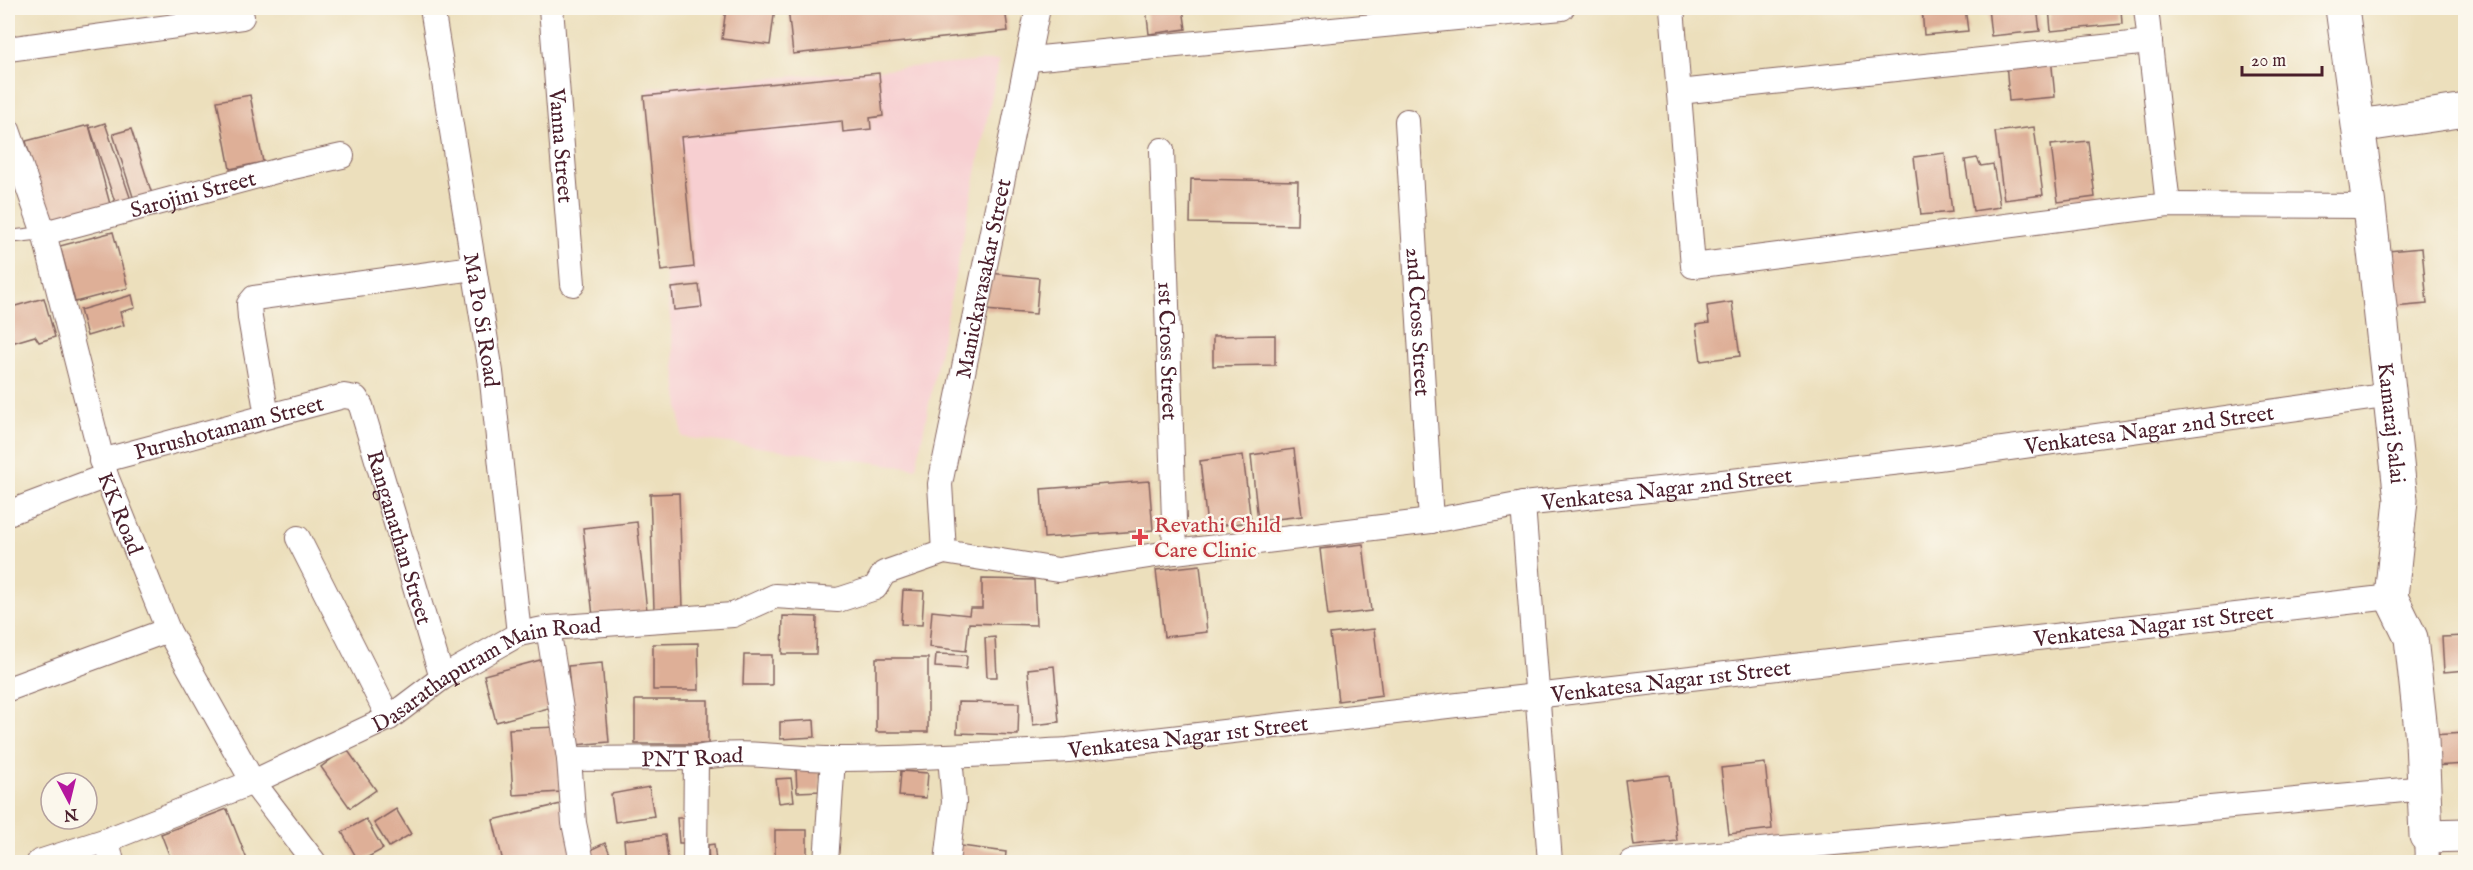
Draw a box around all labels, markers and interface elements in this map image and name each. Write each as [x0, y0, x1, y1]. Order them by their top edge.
scale bar [2242, 39, 2322, 77]
text: 20 m [2251, 50, 2286, 73]
street label: Vanna Street [541, 86, 579, 205]
street label: Sarojini Street [127, 165, 260, 225]
street label: Manickavasakar Street [950, 176, 1019, 381]
street label: 2nd Cross Street [1399, 246, 1436, 397]
street label: Ma Po Si Road [456, 251, 505, 389]
street label: 1st Cross Street [1150, 281, 1183, 421]
street label: Kamaraj Salai [2370, 361, 2411, 485]
street label: Purushotamam Street [131, 390, 327, 468]
street label: Venkatesa Nagar 2nd Street [2022, 399, 2276, 462]
street label: Ranganathan Street [359, 447, 437, 629]
street label: Venkatesa Nagar 2nd Street [1539, 462, 1794, 518]
street label: KK Road [90, 469, 148, 560]
place label: Revathi Child Care Clinic [1154, 512, 1281, 565]
marker: Revathi Child Care Clinic [1131, 528, 1149, 546]
street label: Venkatesa Nagar 1st Street [2031, 599, 2276, 654]
street label: Dasarathapuram Main Road [368, 612, 603, 740]
street label: Venkatesa Nagar 1st Street [1548, 654, 1793, 710]
street label: Venkatesa Nagar 1st Street [1066, 710, 1310, 766]
street label: PNT Road [641, 742, 744, 774]
north arrow [39, 771, 99, 831]
text: N [62, 803, 80, 825]

